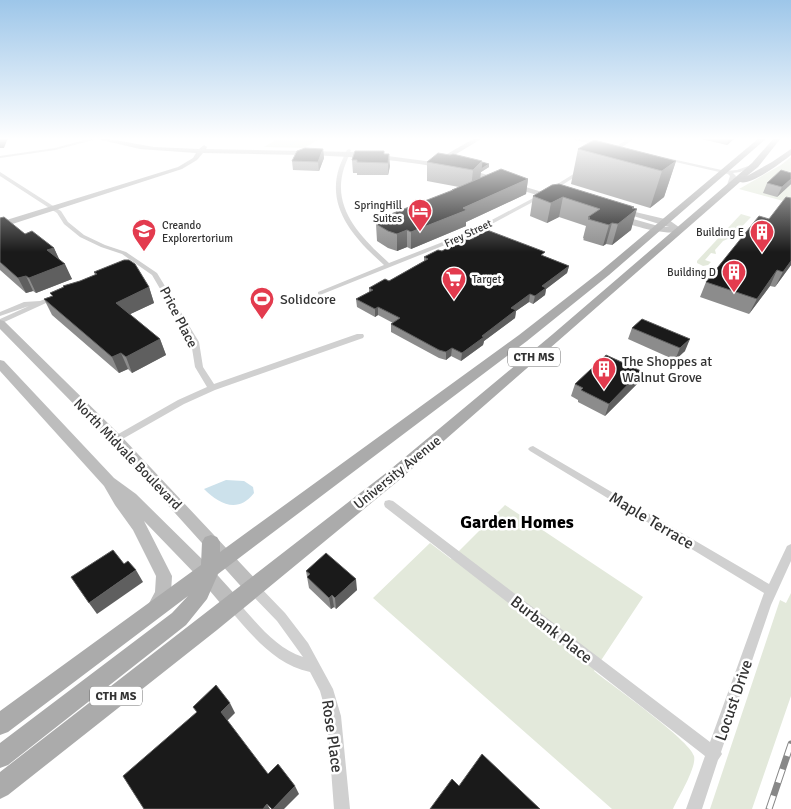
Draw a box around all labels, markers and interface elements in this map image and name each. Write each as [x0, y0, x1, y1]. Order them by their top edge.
hotel icon: SpringHill Suites [407, 198, 433, 232]
place label: SpringHill Suites [354, 199, 402, 225]
street label: Frey Street [442, 217, 494, 250]
school or university icon: Creando Explorertorium [131, 218, 157, 252]
place label: Creando Explorertorium [162, 219, 233, 245]
building icon: Building E [749, 219, 775, 253]
place label: Building E [696, 226, 744, 239]
building icon: Building D [721, 259, 747, 293]
supermarket icon: Target [441, 266, 467, 300]
place label: Building D [667, 266, 716, 279]
place label: Target [472, 273, 501, 286]
street label: Price Place [156, 284, 201, 351]
sports icon: Solidcore [249, 286, 275, 320]
place label: Solidcore [280, 291, 336, 308]
road number: CTH MS [508, 348, 560, 367]
place label: The Shoppes at Walnut Grove [622, 353, 712, 386]
building icon: The Shoppes at Walnut Grove [591, 356, 617, 390]
street label: North Midvale Boulevard [70, 395, 185, 513]
street label: University Avenue [350, 432, 444, 513]
street label: Maple Terrace [605, 488, 697, 554]
district label: Garden Homes [460, 511, 574, 533]
street label: Burbank Place [506, 592, 596, 668]
street label: Locust Drive [711, 657, 757, 744]
road number: CTH MS [90, 686, 142, 706]
street label: Rose Place [317, 698, 347, 774]

